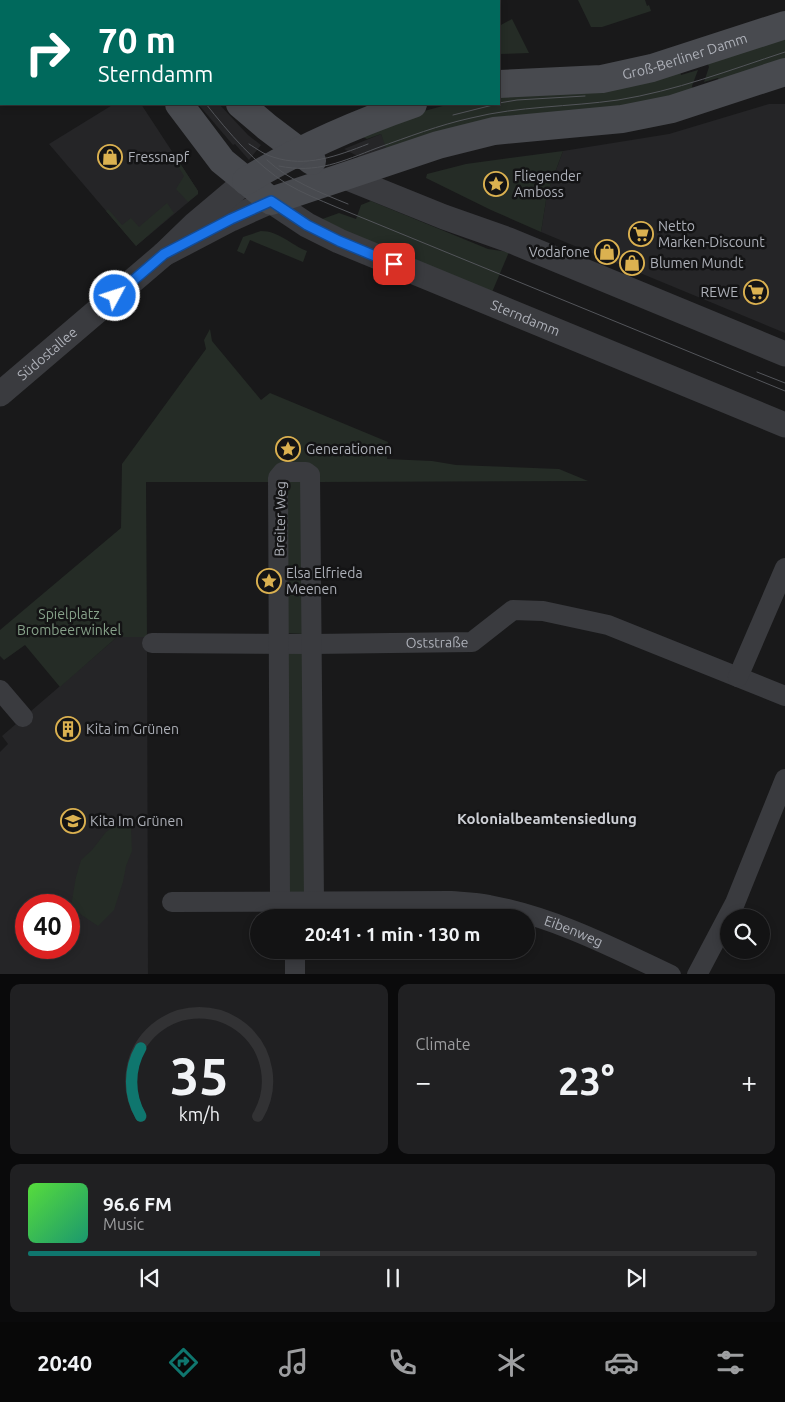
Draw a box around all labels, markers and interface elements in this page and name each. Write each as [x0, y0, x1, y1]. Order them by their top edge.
icon: right [15, 20, 80, 85]
text: 70 m [98, 20, 176, 60]
street label: Groß-Berliner Damm [621, 30, 749, 82]
text: Sterndamm [98, 61, 213, 86]
shop icon: Fressnapf [97, 144, 123, 170]
place label: Fressnapf [128, 149, 190, 165]
place label: Fliegender Amboss [514, 168, 582, 200]
place icon: Fliegender Amboss [483, 171, 509, 197]
place label: Netto Marken-Discount [658, 218, 765, 250]
supermarket icon: Netto Marken-Discount [628, 221, 654, 247]
shop icon: Vodafone [594, 239, 620, 265]
pin [373, 243, 415, 285]
place label: Vodafone [529, 244, 590, 260]
icon: arrive [380, 250, 408, 278]
shop icon: Blumen Mundt [619, 250, 645, 276]
place label: Blumen Mundt [650, 255, 744, 271]
position arrow [88, 269, 140, 321]
supermarket icon: REWE [743, 279, 769, 305]
place label: REWE [701, 284, 738, 300]
street label: Sterndamm [488, 296, 562, 339]
street label: Südostallee [14, 324, 80, 384]
place icon: Generationen [275, 436, 301, 462]
place label: Generationen [306, 441, 392, 457]
street label: Breiter Weg [271, 481, 289, 557]
place label: Elsa Elfrieda Meenen [286, 565, 363, 597]
place icon: Elsa Elfrieda Meenen [256, 568, 282, 594]
park label: Spielplatz Brombeerwinkel [17, 606, 121, 638]
street label: Oststraße [406, 634, 468, 651]
building icon: Kita im Grünen [55, 716, 81, 742]
place label: Kita im Grünen [86, 721, 179, 737]
school or university icon: Kita Im Grünen [60, 808, 86, 834]
district label: Kolonialbeamtensiedlung [457, 810, 637, 827]
place label: Kita Im Grünen [90, 813, 183, 829]
speed limit sign: 40 [15, 894, 80, 959]
map controls [720, 909, 770, 959]
button: search [720, 909, 770, 959]
street label: Eibenweg [542, 912, 606, 950]
text: 20:41 · 1 min · 130 m [305, 923, 480, 945]
text: Climate [416, 1035, 471, 1053]
text: 35 [169, 1047, 228, 1105]
text: 23° [558, 1060, 614, 1102]
text: − [416, 1066, 431, 1097]
text: + [741, 1066, 757, 1097]
text: km/h [178, 1104, 219, 1124]
text: 96.6 FM [103, 1193, 172, 1215]
text: Music [103, 1215, 144, 1233]
icon: previous [136, 1264, 164, 1292]
icon: pause [379, 1264, 407, 1292]
icon: next [622, 1264, 650, 1292]
icon: directions [166, 1345, 201, 1380]
icon: music [276, 1345, 311, 1380]
icon: phone [385, 1345, 420, 1380]
icon: climate [494, 1345, 529, 1380]
icon: car [604, 1345, 639, 1380]
icon: filters [713, 1345, 748, 1380]
text: 20:40 [37, 1350, 92, 1375]

